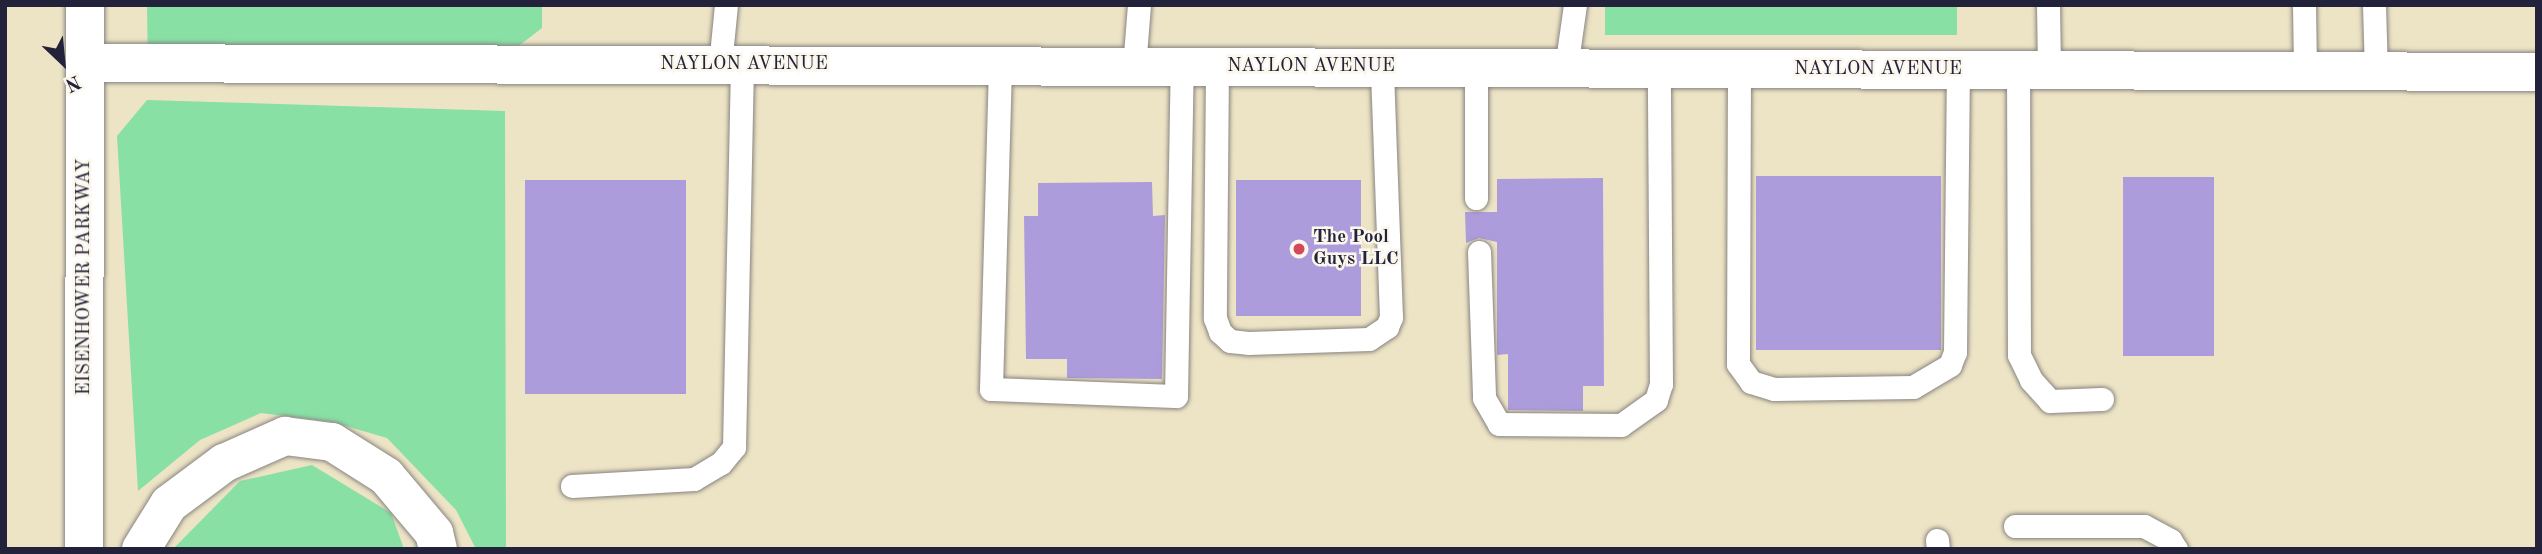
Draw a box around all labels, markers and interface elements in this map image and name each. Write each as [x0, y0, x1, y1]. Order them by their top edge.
north arrow [28, 28, 98, 98]
street label: NAYLON AVENUE [660, 54, 828, 76]
street label: NAYLON AVENUE [1227, 56, 1395, 78]
street label: NAYLON AVENUE [1794, 59, 1962, 81]
text: N [62, 71, 83, 94]
street label: EISENHOWER PARKWAY [74, 159, 96, 395]
place label: The Pool Guys LLC [1313, 227, 1399, 271]
marker: The Pool Guys LLC [1291, 241, 1307, 257]

